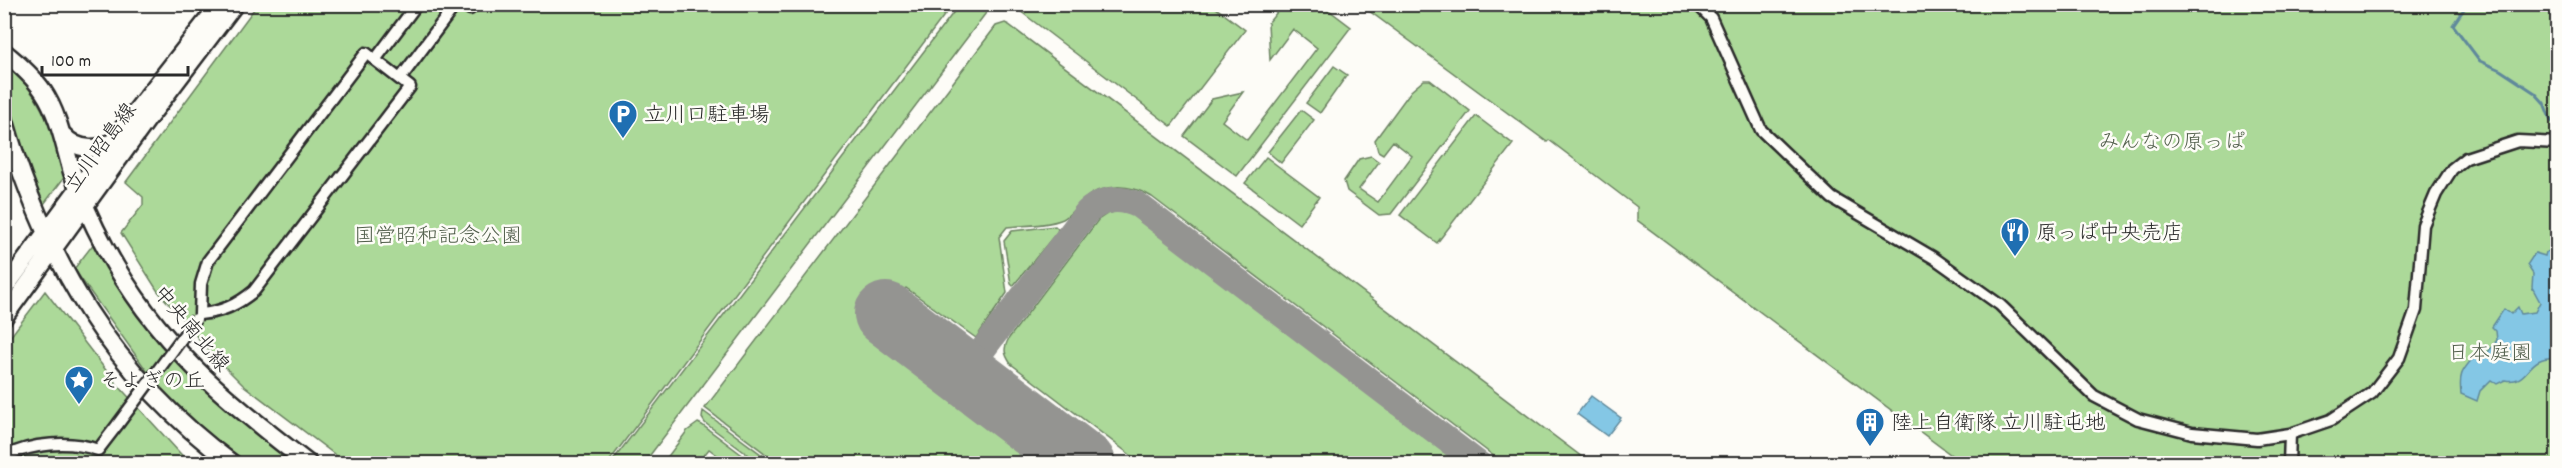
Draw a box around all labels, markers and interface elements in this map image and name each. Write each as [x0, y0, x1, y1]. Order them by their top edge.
scale bar [42, 39, 188, 77]
text: 100 m [51, 50, 91, 75]
street label: 立川昭島線 [59, 97, 145, 200]
parking icon: 立川口駐車場 [607, 98, 639, 140]
place label: 立川口駐車場 [644, 102, 770, 132]
park label: みんなの原っぱ [2099, 129, 2246, 159]
restaurant icon: 原っぱ中央売店 [1999, 216, 2031, 258]
place label: 原っぱ中央売店 [2036, 220, 2183, 250]
park label: 国営昭和記念公園 [354, 223, 522, 253]
street label: 中央南北線 [144, 280, 235, 380]
park label: 日本庭園 [2448, 340, 2532, 370]
place icon: そよぎの丘 [63, 364, 95, 406]
place label: そよぎの丘 [100, 368, 205, 398]
building icon: 陸上自衛隊 立川駐屯地 [1854, 406, 1886, 448]
place label: 陸上自衛隊 立川駐屯地 [1891, 410, 2106, 440]

